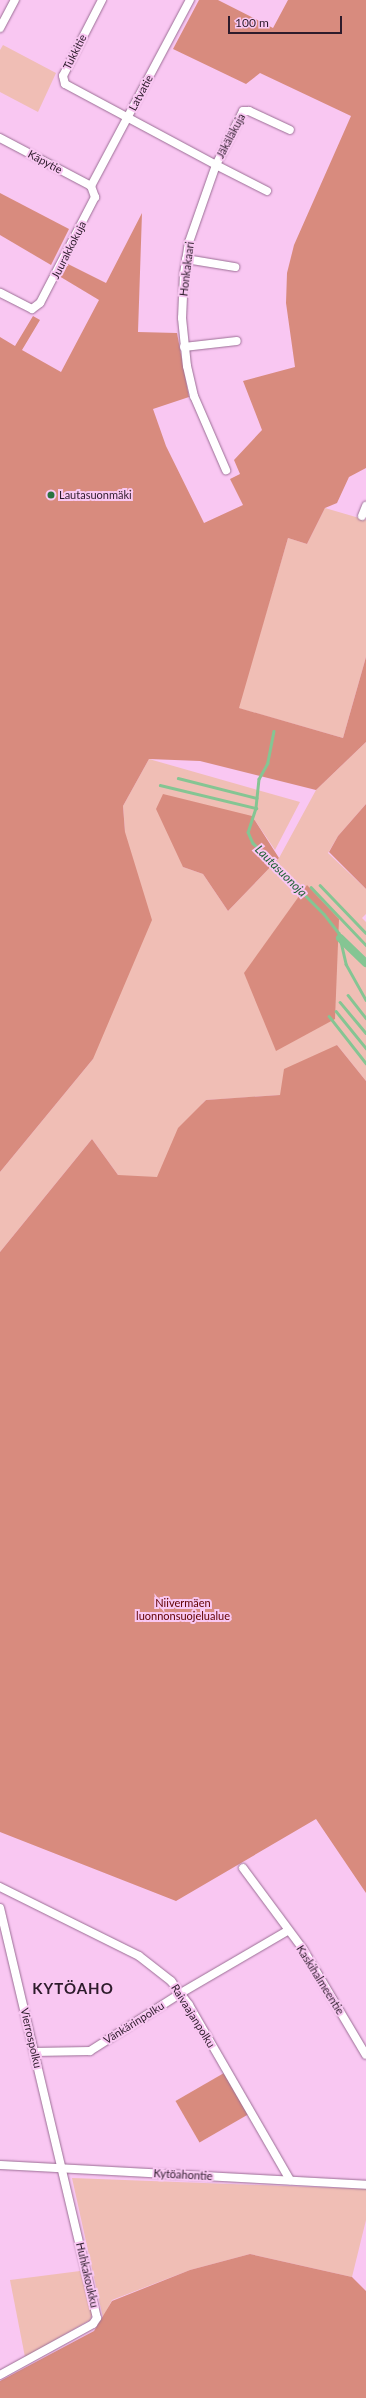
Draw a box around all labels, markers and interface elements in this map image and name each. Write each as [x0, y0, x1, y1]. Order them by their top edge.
scale bar [230, 8, 344, 34]
text: 100 m [235, 15, 269, 30]
street label: Tukkitie [61, 32, 89, 72]
street label: Latvatie [126, 73, 156, 113]
street label: Jäkäläkuja [214, 111, 248, 161]
street label: Käpytie [26, 147, 64, 177]
street label: Juurakkokuja [49, 219, 89, 281]
street label: Honkakaari [177, 241, 197, 297]
place label: Lautasuonmäki [59, 488, 132, 502]
marker: Lautasuonmäki [46, 490, 56, 500]
water label: Lautasuonoja [252, 842, 310, 900]
park label: Niivermäen luonnonsuojelualue [136, 1597, 230, 1623]
street label: Kaskihalmeentie [293, 1943, 347, 2017]
district label: KYTÖAHO [32, 1980, 114, 1998]
street label: Raivaajanpolku [168, 1982, 218, 2050]
street label: Vänkärinpolku [101, 1999, 167, 2047]
street label: Vierrospolku [18, 2007, 44, 2069]
street label: Kytöahontie [153, 2167, 213, 2183]
street label: Huhkakoukku [73, 2241, 101, 2309]

